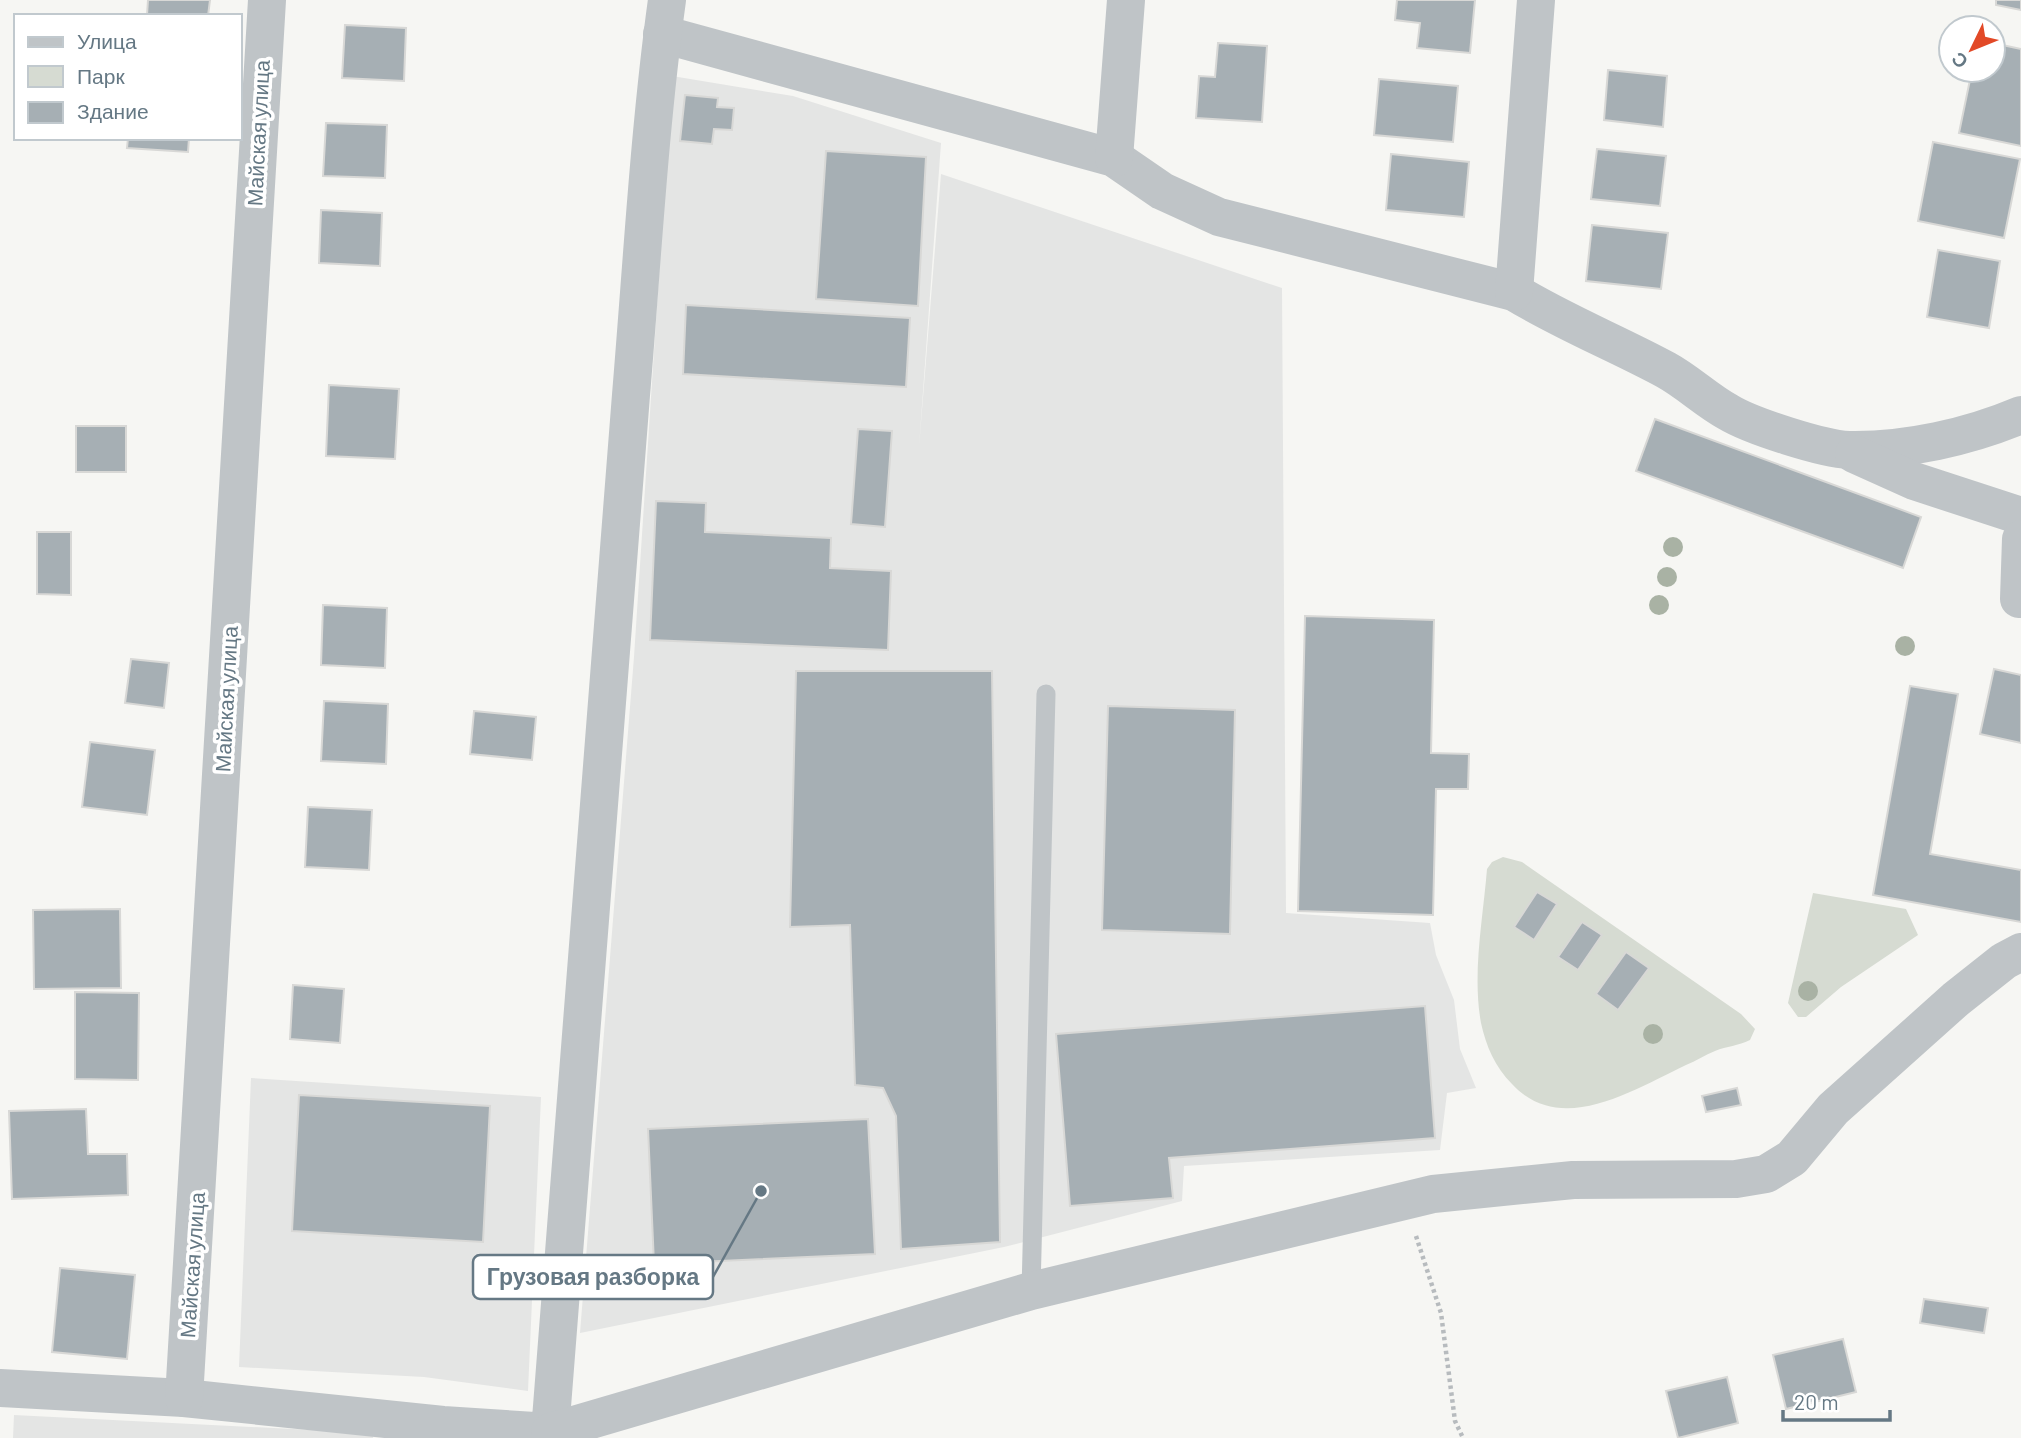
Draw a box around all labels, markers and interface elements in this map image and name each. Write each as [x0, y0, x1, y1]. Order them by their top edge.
legend [14, 14, 242, 140]
north arrow [1937, 14, 2007, 84]
text: Улица [77, 28, 137, 53]
text: С [1946, 48, 1972, 74]
street label: Майская улица [241, 59, 274, 207]
text: Парк [77, 63, 125, 88]
text: Здание [77, 98, 149, 123]
street label: Майская улица [209, 625, 242, 773]
street label: Майская улица [174, 1191, 209, 1339]
callout: Грузовая разборка [473, 1255, 713, 1299]
text: Грузовая разборка [487, 1262, 699, 1290]
scale bar [1783, 1378, 1890, 1422]
text: 20 m [1794, 1389, 1839, 1414]

